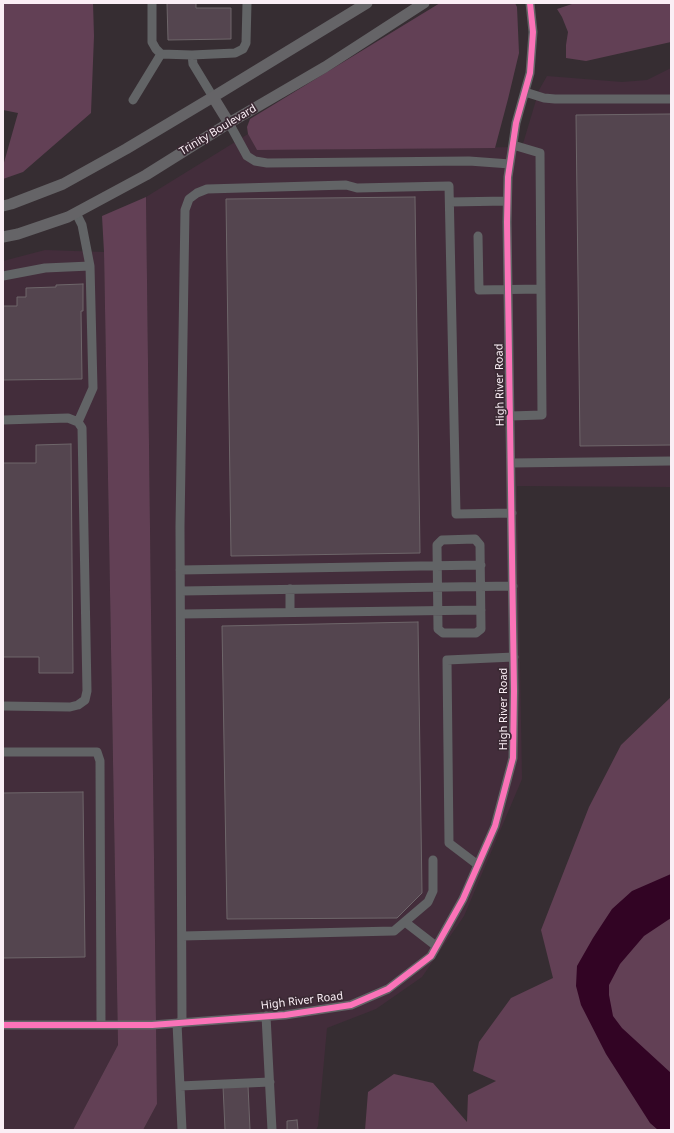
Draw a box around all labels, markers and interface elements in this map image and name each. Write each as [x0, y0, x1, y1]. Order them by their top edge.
street label: Trinity Boulevard [177, 102, 259, 158]
street label: High River Road [493, 344, 507, 426]
street label: High River Road [497, 668, 511, 750]
street label: High River Road [260, 989, 344, 1013]

